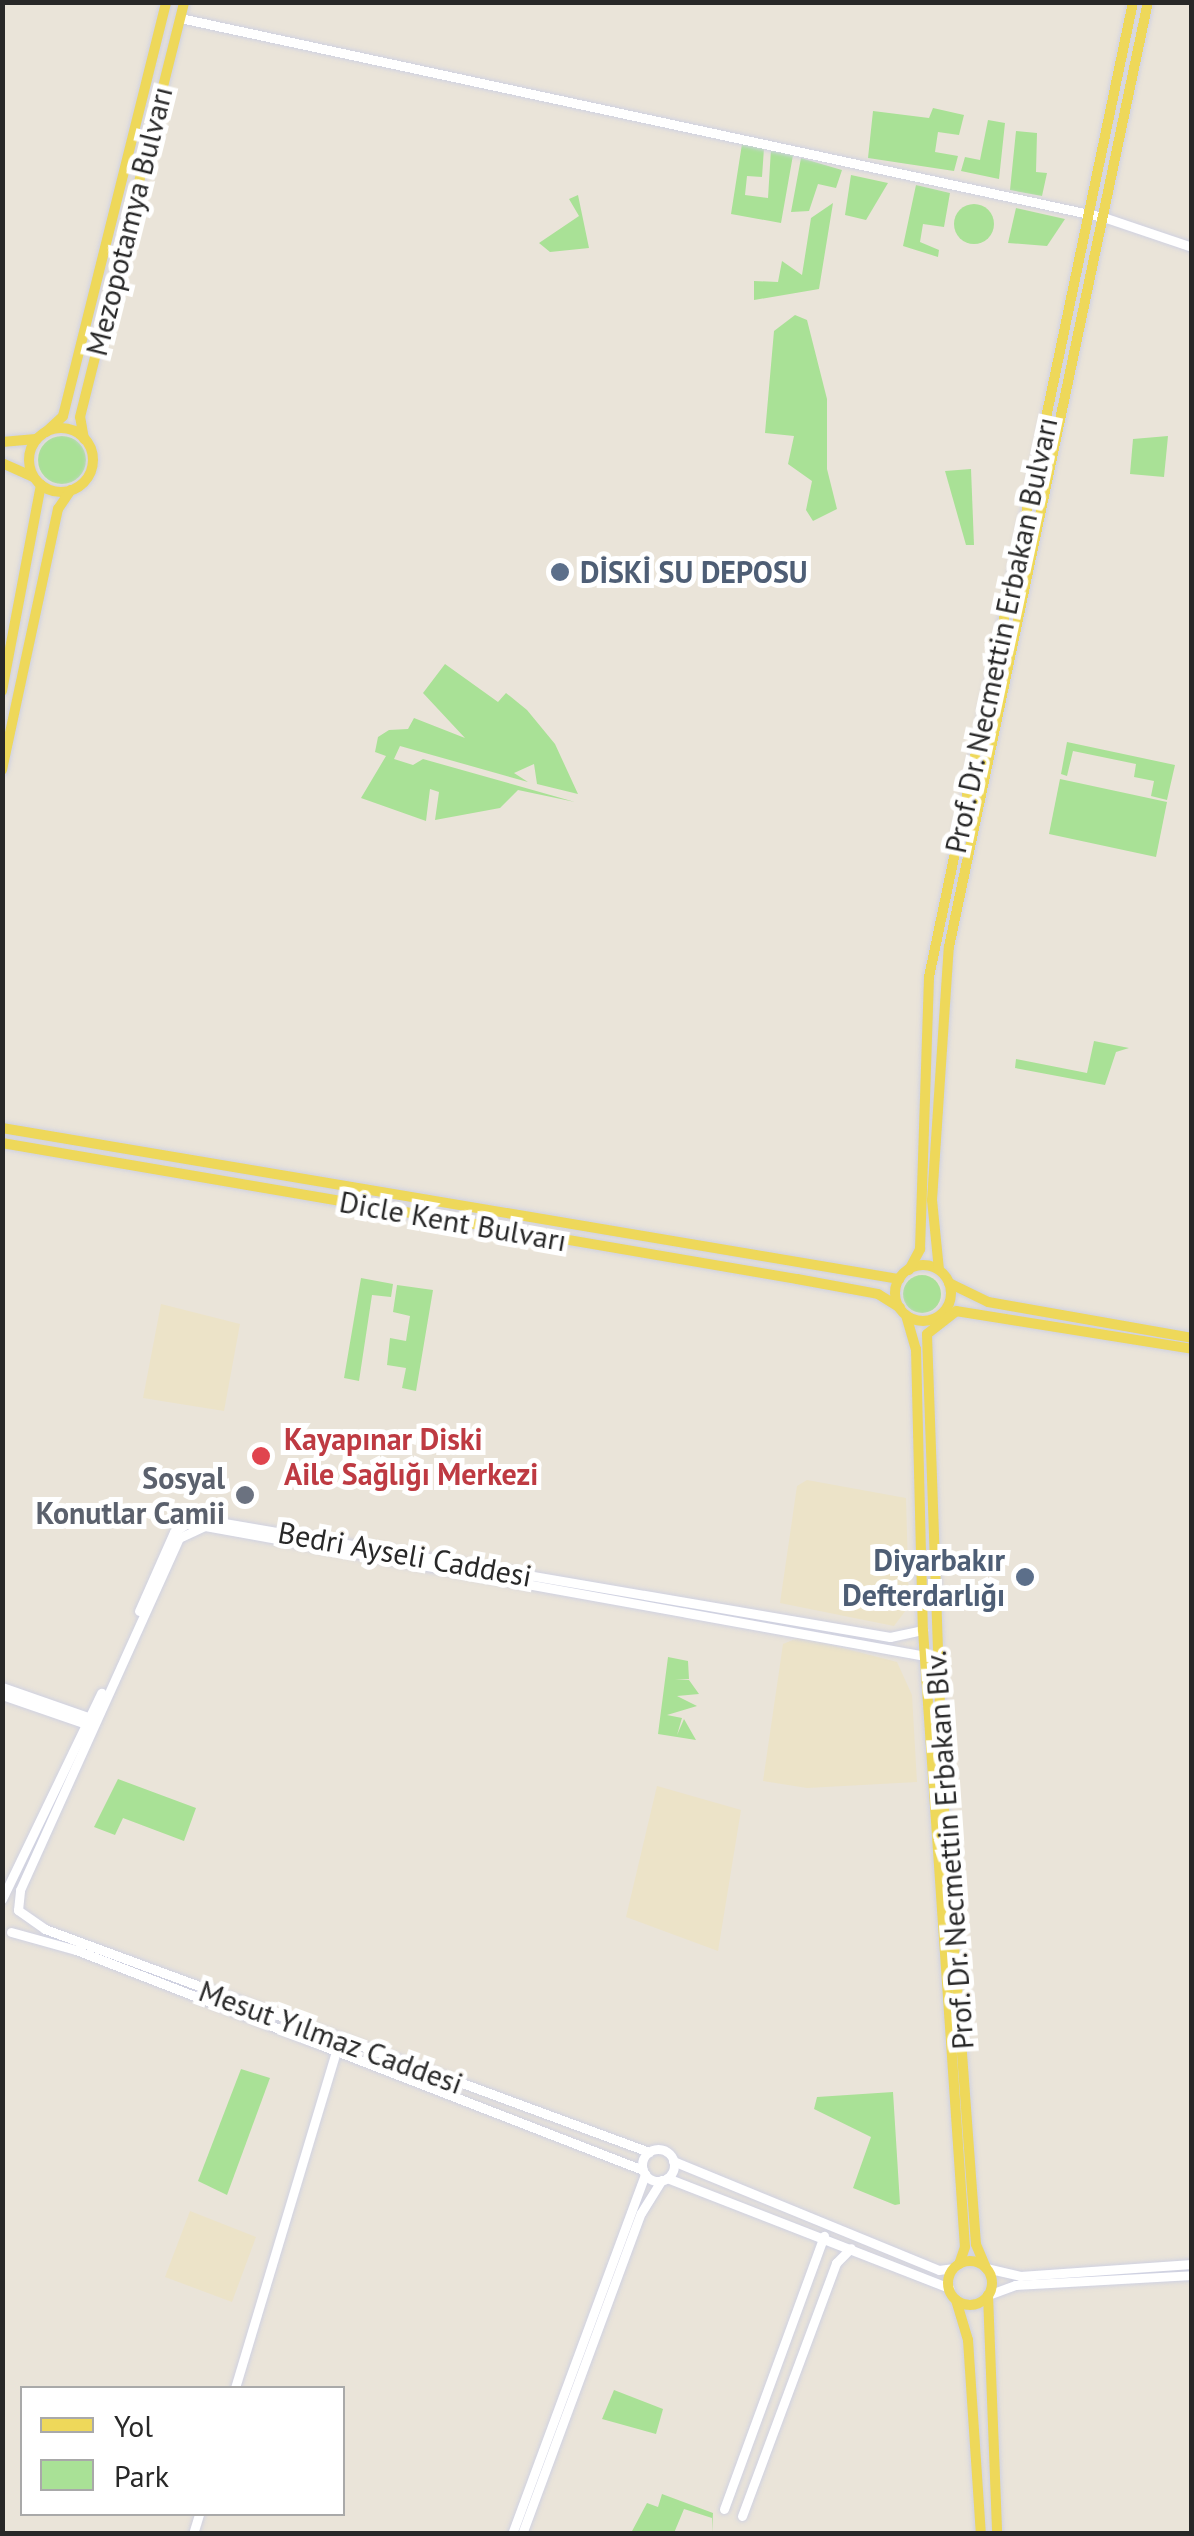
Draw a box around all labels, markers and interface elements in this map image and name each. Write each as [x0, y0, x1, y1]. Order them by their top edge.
street label: Mezopotamya Bulvarı [78, 83, 180, 359]
street label: Prof. Dr. Necmettin Erbakan Bulvarı [937, 411, 1065, 859]
place label: DİSKİ SU DEPOSU [580, 554, 808, 590]
marker: DİSKİ SU DEPOSU [549, 561, 571, 583]
street label: Dicle Kent Bulvarı [337, 1183, 569, 1259]
place label: Kayapınar Diski Aile Sağlığı Merkezi [284, 1421, 538, 1492]
marker: Kayapınar Diski Aile Sağlığı Merkezi [248, 1443, 274, 1469]
place label: Sosyal Konutlar Camii [35, 1460, 225, 1530]
marker: Sosyal Konutlar Camii [234, 1484, 256, 1506]
street label: Bedri Ayseli Caddesi [275, 1514, 535, 1594]
place label: Diyarbakır Defterdarlığı [842, 1542, 1005, 1612]
marker: Diyarbakır Defterdarlığı [1014, 1566, 1036, 1588]
street label: Prof. Dr. Necmettin Erbakan Blv. [917, 1647, 981, 2053]
street label: Mesut Yılmaz Caddesi [193, 1972, 469, 2102]
legend [20, 2386, 345, 2516]
text: Yol [114, 2406, 153, 2445]
text: Park [114, 2456, 169, 2495]

